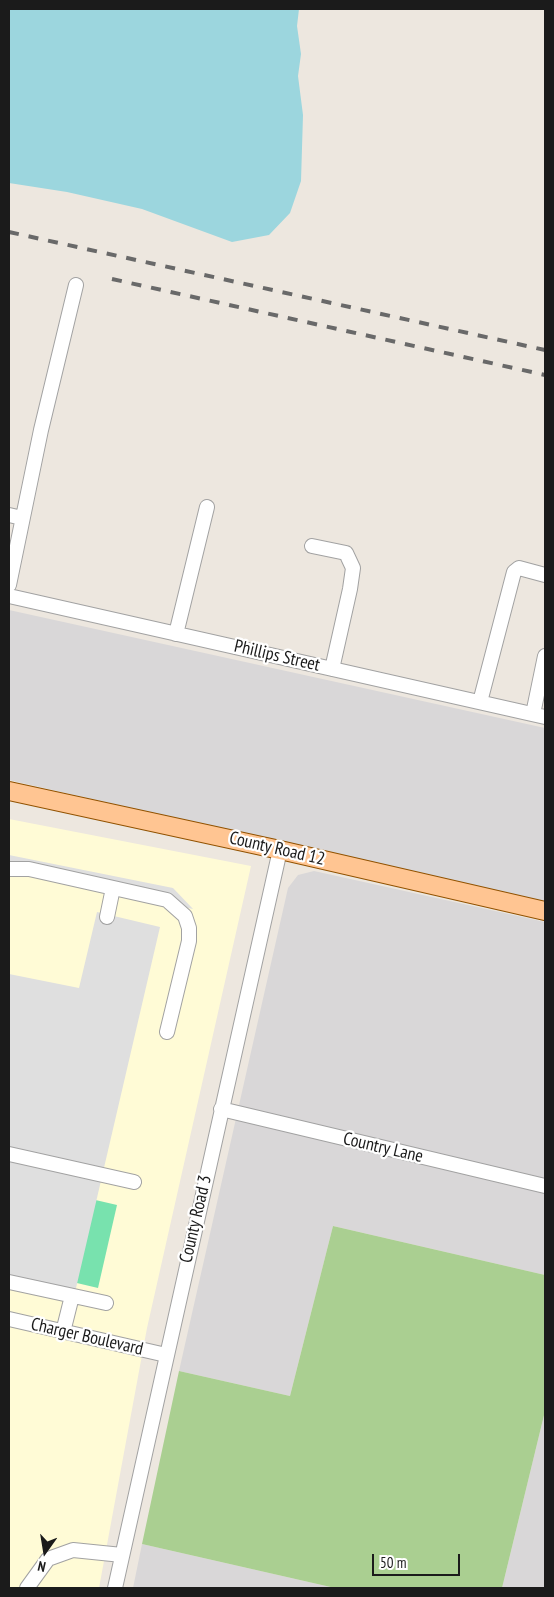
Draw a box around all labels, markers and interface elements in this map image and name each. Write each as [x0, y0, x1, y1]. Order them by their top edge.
street label: Phillips Street [232, 636, 322, 676]
street label: County Road 12 [227, 828, 327, 870]
street label: Country Lane [341, 1128, 425, 1168]
street label: County Road 3 [175, 1173, 217, 1265]
street label: Charger Boulevard [29, 1314, 145, 1360]
north arrow [20, 1527, 70, 1577]
scale bar [374, 1544, 462, 1576]
text: 50 m [380, 1553, 406, 1572]
text: N [36, 1557, 47, 1576]

